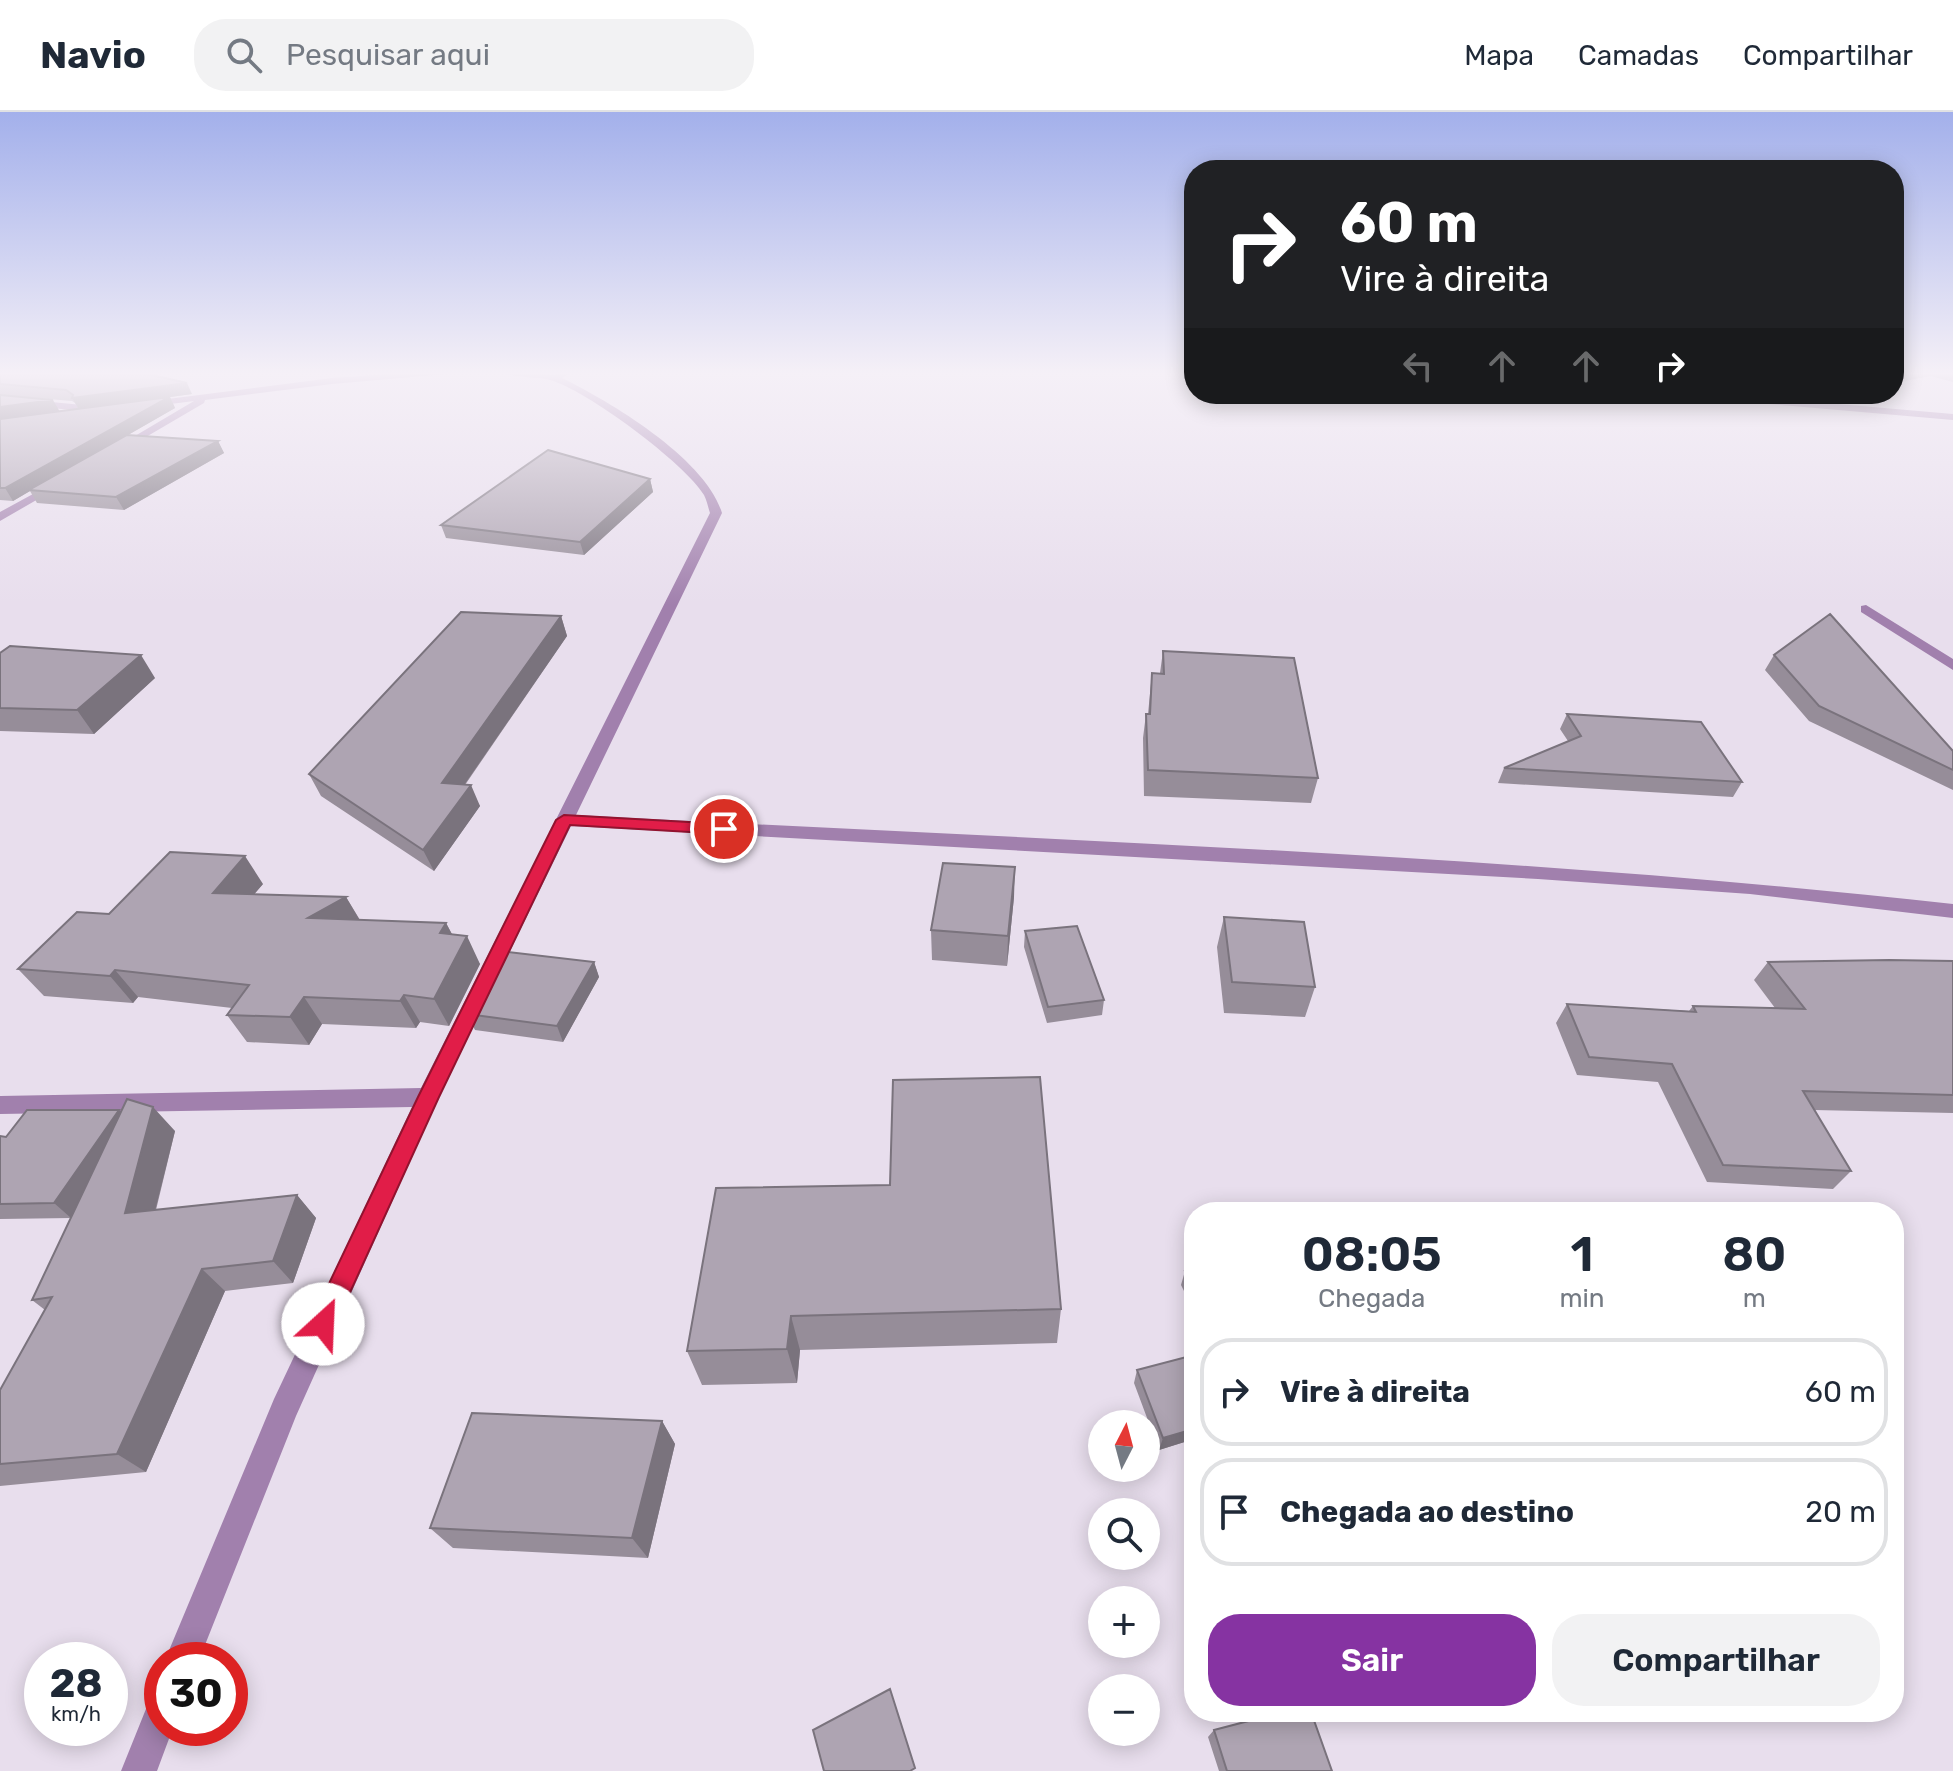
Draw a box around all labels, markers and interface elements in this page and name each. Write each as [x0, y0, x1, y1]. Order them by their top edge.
search box [194, 19, 754, 91]
text: Navio [40, 32, 146, 78]
icon: search [222, 33, 266, 77]
text: Pesquisar aqui [286, 37, 490, 73]
text: Mapa [1464, 39, 1534, 72]
text: Camadas [1578, 39, 1699, 72]
text: Compartilhar [1743, 39, 1913, 72]
text: 60 m [1340, 190, 1478, 256]
icon: right [1208, 192, 1312, 296]
text: Vire à direita [1340, 257, 1549, 300]
icon: left [1396, 344, 1440, 388]
icon: ahead [1480, 344, 1524, 388]
icon: ahead [1564, 344, 1608, 388]
icon: right [1648, 344, 1692, 388]
pin [690, 795, 758, 863]
icon: arrive [702, 807, 746, 851]
text: 08:05 [1302, 1226, 1442, 1283]
text: 1 [1570, 1226, 1593, 1283]
text: 80 [1722, 1226, 1786, 1283]
position arrow [281, 1282, 365, 1366]
text: Chegada [1318, 1283, 1425, 1314]
text: min [1559, 1283, 1605, 1314]
text: m [1743, 1283, 1766, 1314]
icon: right [1212, 1370, 1256, 1414]
text: Vire à direita [1280, 1374, 1470, 1410]
text: 60 m [1805, 1374, 1876, 1410]
north arrow [1088, 1410, 1160, 1482]
map controls [1088, 1410, 1160, 1746]
icon: arrive [1212, 1490, 1256, 1534]
text: Chegada ao destino [1280, 1494, 1574, 1530]
text: 20 m [1805, 1494, 1876, 1530]
button: search [1088, 1498, 1160, 1570]
button: + [1088, 1586, 1160, 1658]
button: Sair [1208, 1614, 1536, 1706]
button: Compartilhar [1552, 1614, 1880, 1706]
speed limit sign: 30 [144, 1642, 248, 1746]
text: 28 [49, 1660, 103, 1707]
button: − [1088, 1674, 1160, 1746]
text: km/h [51, 1702, 101, 1726]

